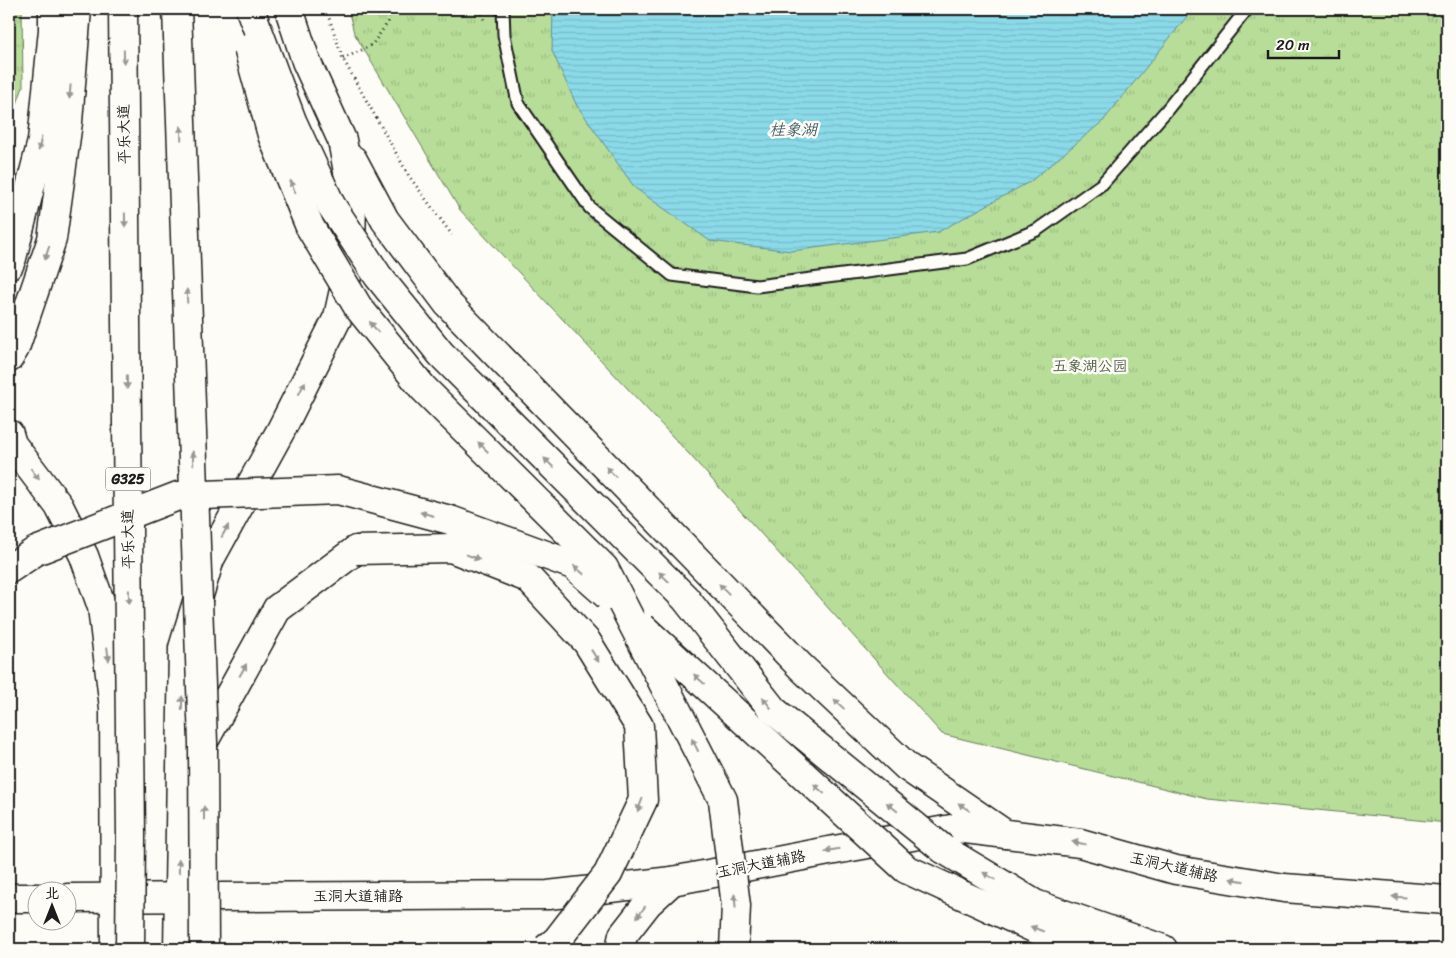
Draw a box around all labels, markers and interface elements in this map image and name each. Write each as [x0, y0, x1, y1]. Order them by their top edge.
scale bar [1268, 28, 1340, 60]
text: 20 m [1276, 32, 1310, 58]
one-way arrow [120, 50, 128, 66]
one-way arrow [66, 84, 74, 100]
street label: 平乐大道 [110, 104, 138, 164]
water label: 桂象湖 [769, 115, 819, 144]
one-way arrow [177, 125, 185, 141]
one-way arrow [36, 137, 44, 153]
one-way arrow [289, 179, 297, 194]
one-way arrow [121, 212, 129, 228]
one-way arrow [43, 245, 50, 260]
one-way arrow [183, 288, 191, 304]
one-way arrow [368, 321, 379, 334]
park label: 五象湖公园 [1052, 353, 1128, 379]
one-way arrow [123, 375, 131, 391]
one-way arrow [298, 381, 306, 395]
one-way arrow [477, 441, 489, 453]
one-way arrow [189, 450, 197, 466]
one-way arrow [543, 457, 555, 469]
one-way arrow [605, 466, 617, 478]
one-way arrow [29, 467, 40, 480]
road number: G325 [106, 468, 150, 490]
street label: 平乐大道 [114, 509, 142, 569]
one-way arrow [420, 510, 435, 518]
one-way arrow [221, 523, 229, 538]
one-way arrow [466, 553, 480, 561]
one-way arrow [573, 564, 585, 576]
one-way arrow [659, 572, 671, 584]
one-way arrow [718, 583, 730, 595]
one-way arrow [125, 590, 133, 606]
one-way arrow [104, 646, 112, 662]
one-way arrow [591, 649, 600, 662]
one-way arrow [239, 663, 248, 677]
one-way arrow [693, 673, 705, 685]
one-way arrow [178, 695, 186, 711]
one-way arrow [762, 697, 773, 710]
one-way arrow [834, 698, 846, 710]
one-way arrow [691, 738, 699, 753]
one-way arrow [813, 783, 825, 795]
one-way arrow [636, 798, 644, 813]
one-way arrow [885, 802, 898, 813]
one-way arrow [958, 802, 971, 811]
one-way arrow [200, 805, 208, 821]
one-way arrow [1071, 839, 1087, 847]
street label: 玉洞大道辅路 [714, 843, 808, 885]
street label: 玉洞大道辅路 [1127, 844, 1221, 890]
one-way arrow [824, 847, 840, 855]
one-way arrow [175, 857, 183, 873]
one-way arrow [983, 872, 996, 881]
one-way arrow [1229, 876, 1245, 884]
north arrow [28, 880, 78, 930]
text: 北 [45, 881, 59, 906]
street label: 玉洞大道辅路 [313, 883, 403, 909]
one-way arrow [730, 892, 738, 908]
one-way arrow [1390, 892, 1406, 900]
one-way arrow [636, 905, 646, 919]
one-way arrow [1029, 925, 1044, 933]

